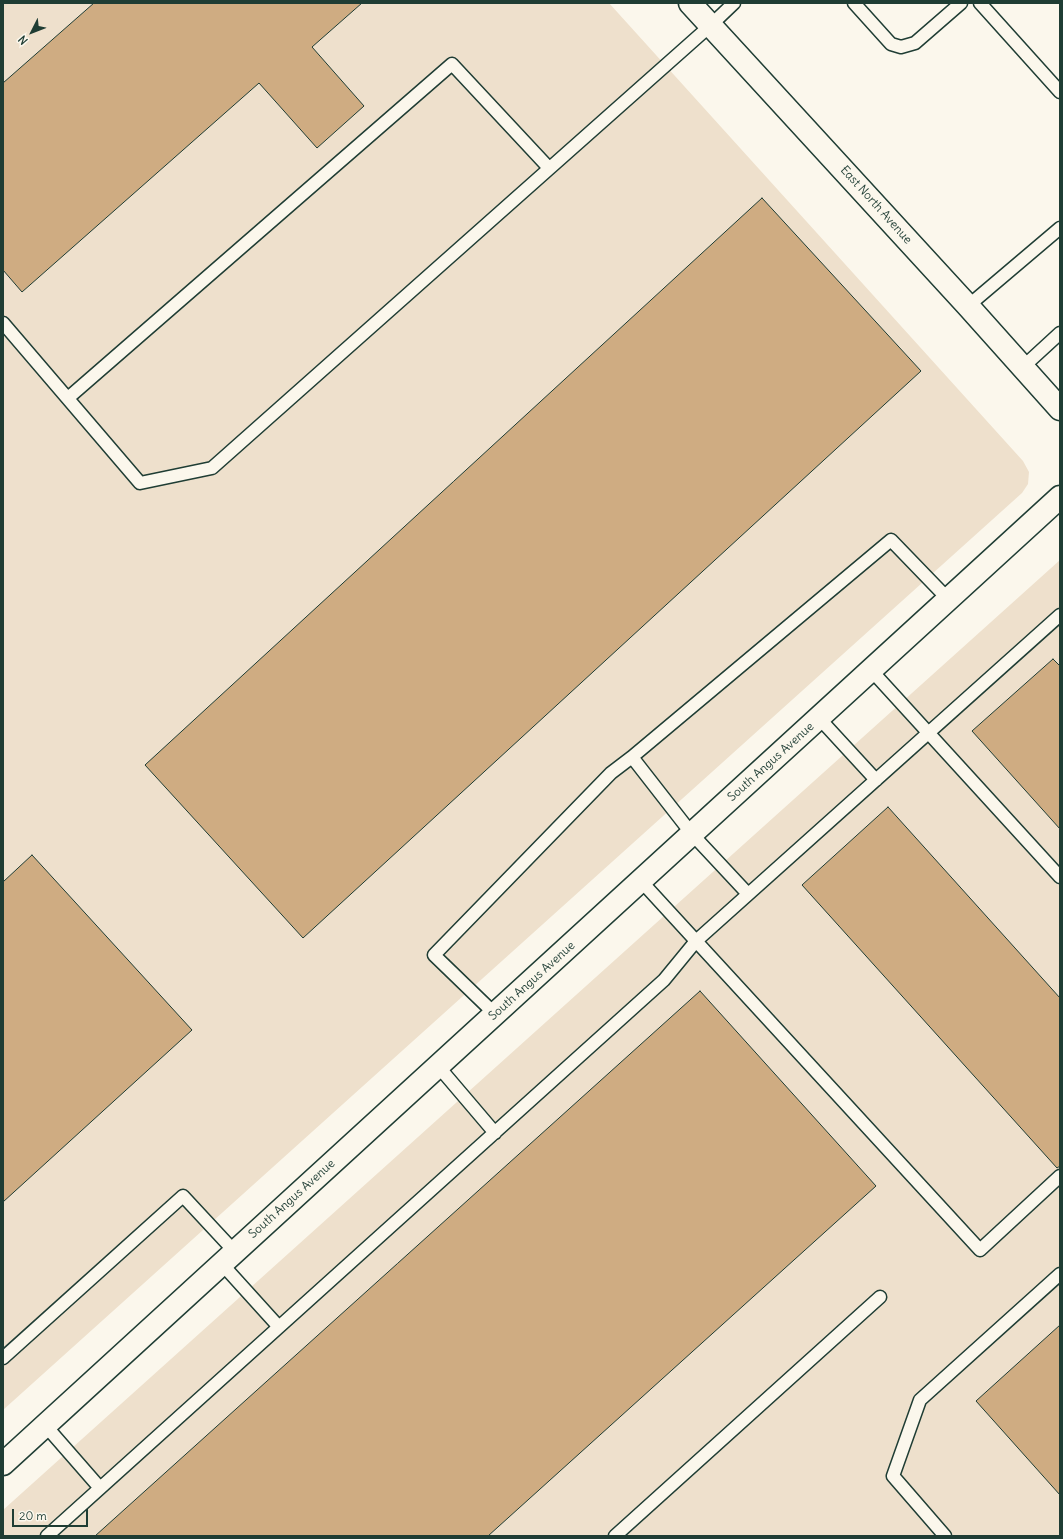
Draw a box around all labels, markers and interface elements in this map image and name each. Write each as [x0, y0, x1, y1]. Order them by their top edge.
north arrow [12, 12, 52, 52]
text: N [15, 33, 31, 48]
street label: East North Avenue [837, 163, 915, 247]
street label: South Angus Avenue [725, 719, 817, 805]
street label: South Angus Avenue [486, 938, 578, 1024]
street label: South Angus Avenue [246, 1156, 338, 1242]
scale bar [14, 1501, 90, 1527]
text: 20 m [19, 1508, 47, 1523]

